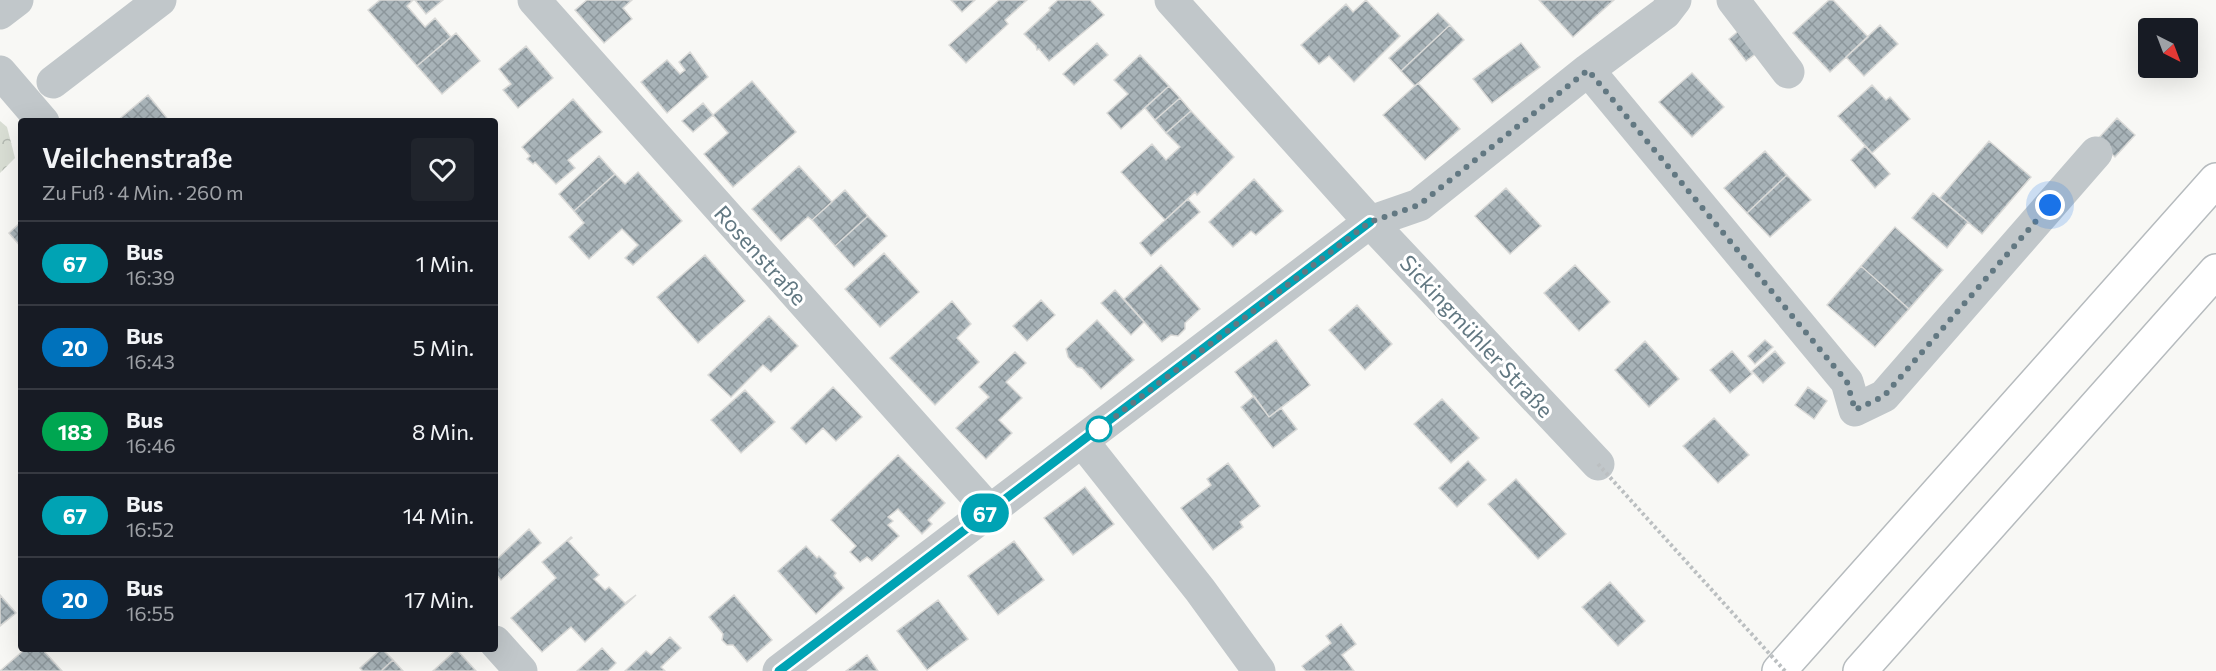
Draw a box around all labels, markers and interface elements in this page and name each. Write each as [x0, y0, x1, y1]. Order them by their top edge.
north arrow [2138, 18, 2198, 78]
map controls [2138, 18, 2198, 78]
button: heart [411, 138, 474, 201]
text: Veilchenstraße [42, 140, 233, 174]
text: Zu Fuß · 4 Min. · 260 m [42, 180, 243, 204]
your location [2035, 190, 2065, 220]
street label: Rosenstraße [709, 199, 813, 311]
text: Bus [126, 238, 163, 265]
street label: Sickingmühler Straße [1395, 249, 1559, 423]
text: 1 Min. [416, 250, 474, 277]
text: 67 [63, 251, 87, 276]
text: 16:39 [126, 265, 175, 289]
text: Bus [126, 322, 163, 349]
text: 5 Min. [413, 334, 474, 361]
text: 20 [62, 335, 88, 360]
text: 16:43 [126, 349, 175, 373]
text: Bus [126, 406, 163, 433]
unlabelled marker [1086, 416, 1112, 442]
text: 8 Min. [412, 418, 474, 445]
text: 183 [58, 419, 92, 444]
text: 16:46 [126, 433, 176, 457]
text: Bus [126, 490, 163, 517]
line badge: 67 [958, 494, 1012, 532]
text: 67 [973, 501, 997, 526]
text: 14 Min. [403, 502, 474, 529]
text: 67 [63, 503, 87, 528]
text: 16:52 [126, 517, 174, 541]
text: Bus [126, 574, 163, 601]
text: 17 Min. [404, 586, 474, 613]
text: 20 [62, 587, 88, 612]
text: 16:55 [126, 601, 174, 625]

